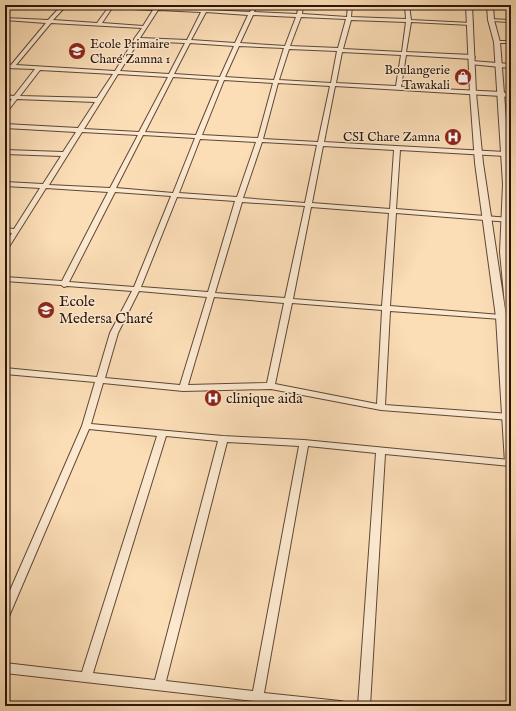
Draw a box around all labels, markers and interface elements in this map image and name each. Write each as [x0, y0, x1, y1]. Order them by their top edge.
place label: Ecole Primaire Charé Zamna 1 [90, 36, 171, 68]
school or university icon: Ecole Primaire Charé Zamna 1 [67, 41, 87, 61]
place label: Boulangerie Tawakali [384, 62, 451, 94]
shop icon: Boulangerie Tawakali [453, 67, 473, 87]
hospital icon: CSI Chare Zamna [443, 127, 463, 147]
place label: CSI Chare Zamna [343, 129, 440, 146]
place label: Ecole Medersa Charé [59, 292, 153, 328]
school or university icon: Ecole Medersa Charé [36, 300, 56, 320]
hospital icon: clinique aida [203, 388, 223, 408]
place label: clinique aida [226, 389, 303, 408]

